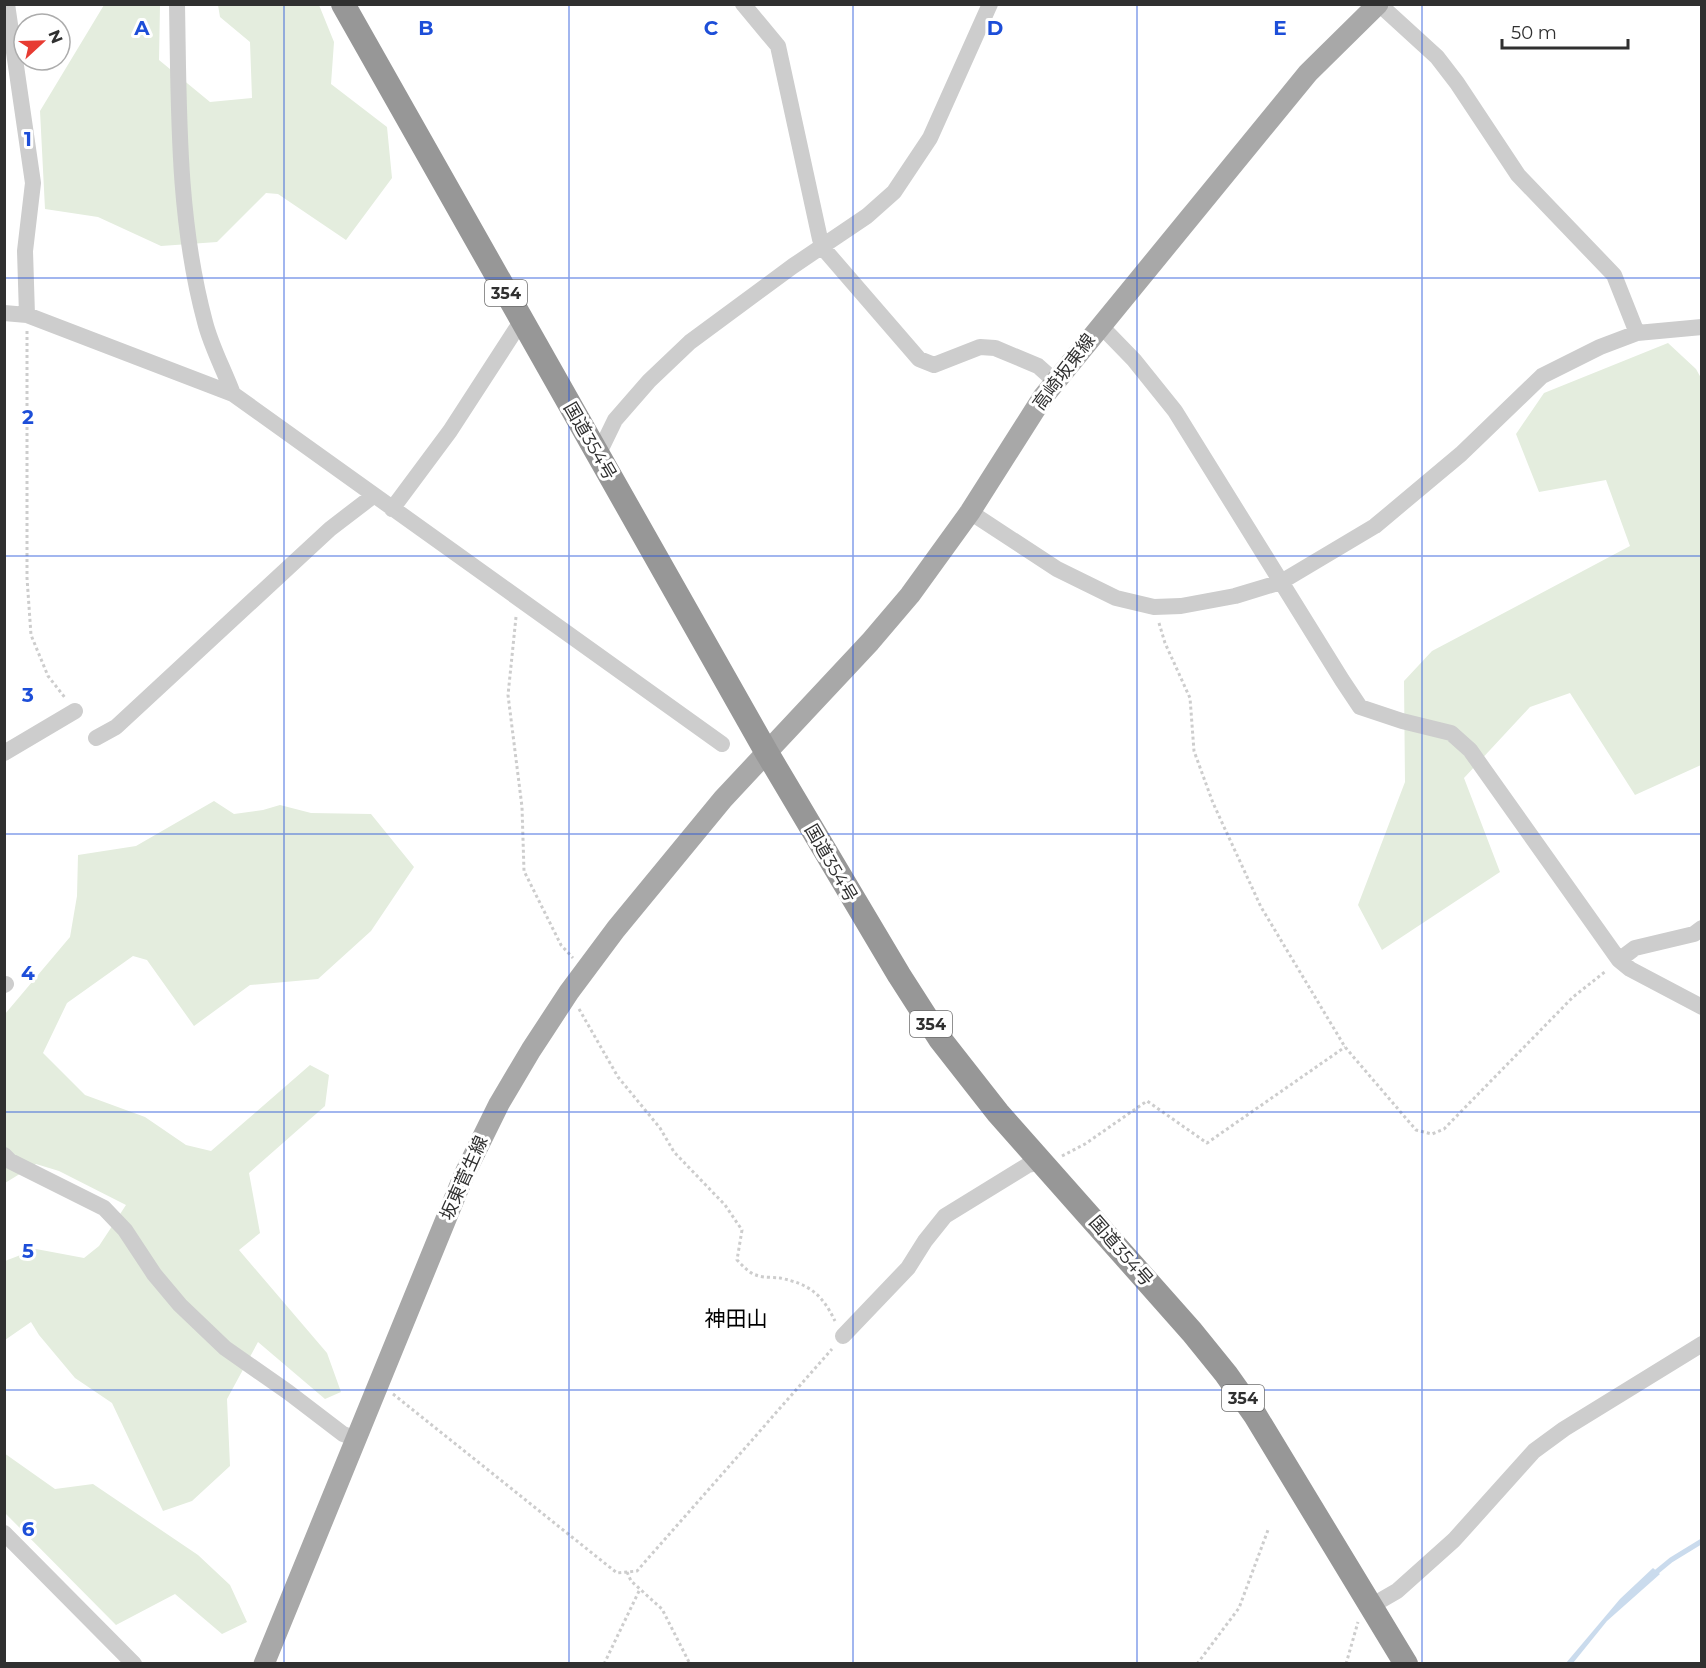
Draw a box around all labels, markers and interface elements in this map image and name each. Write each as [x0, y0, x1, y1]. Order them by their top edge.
north arrow [12, 12, 72, 72]
scale bar [1502, 12, 1628, 50]
text: A [133, 16, 150, 40]
text: B [418, 16, 434, 40]
text: C [704, 16, 719, 40]
text: D [987, 16, 1003, 40]
text: E [1273, 16, 1287, 40]
text: 50 m [1511, 22, 1557, 44]
text: N [44, 27, 67, 46]
text: 1 [24, 127, 32, 151]
road number: 354 [485, 280, 527, 306]
street label: 高崎坂東線 [1028, 329, 1100, 415]
street label: 国道354号 [559, 398, 621, 484]
text: 2 [22, 405, 34, 429]
text: 3 [21, 683, 34, 707]
street label: 国道354号 [800, 820, 862, 906]
text: 4 [21, 961, 35, 985]
road number: 354 [910, 1011, 952, 1037]
street label: 坂東菅生線 [436, 1132, 492, 1224]
street label: 国道354号 [1084, 1211, 1158, 1291]
text: 5 [22, 1239, 34, 1263]
district label: 神田山 [705, 1306, 768, 1331]
road number: 354 [1222, 1385, 1264, 1411]
text: 6 [22, 1517, 35, 1541]

